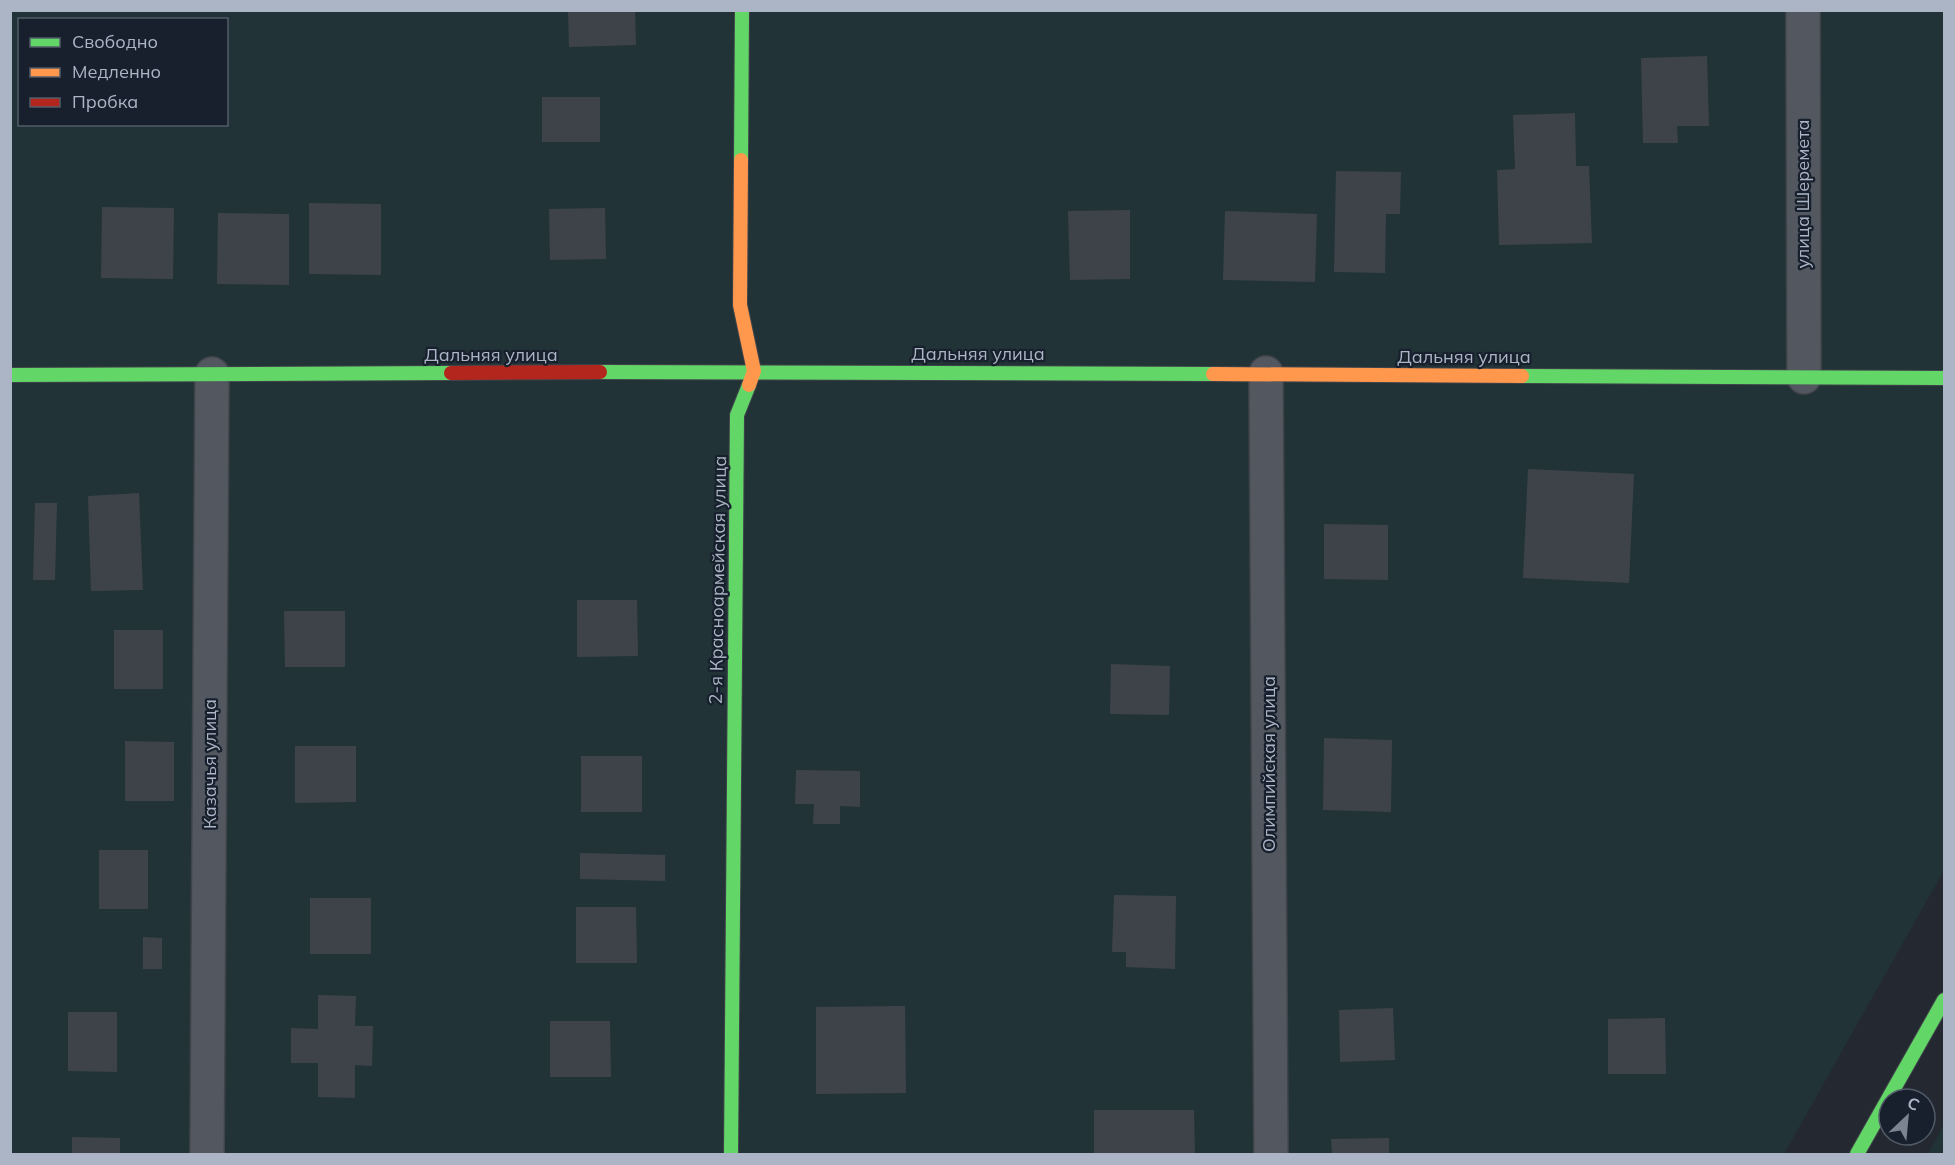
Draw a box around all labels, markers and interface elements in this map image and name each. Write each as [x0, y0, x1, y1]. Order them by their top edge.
legend [18, 18, 228, 126]
text: Свободно [72, 30, 158, 53]
text: Медленно [72, 60, 161, 83]
text: Пробка [72, 90, 138, 113]
street label: улица Шеремета [1791, 120, 1814, 268]
street label: Дальняя улица [911, 342, 1045, 365]
street label: Дальняя улица [424, 343, 558, 366]
street label: Дальняя улица [1397, 345, 1531, 368]
street label: 2-я Красноармейская улица [704, 455, 731, 705]
street label: Олимпийская улица [1257, 676, 1280, 852]
street label: Казачья улица [198, 699, 221, 829]
north arrow [1877, 1087, 1937, 1147]
text: С [1904, 1092, 1923, 1115]

